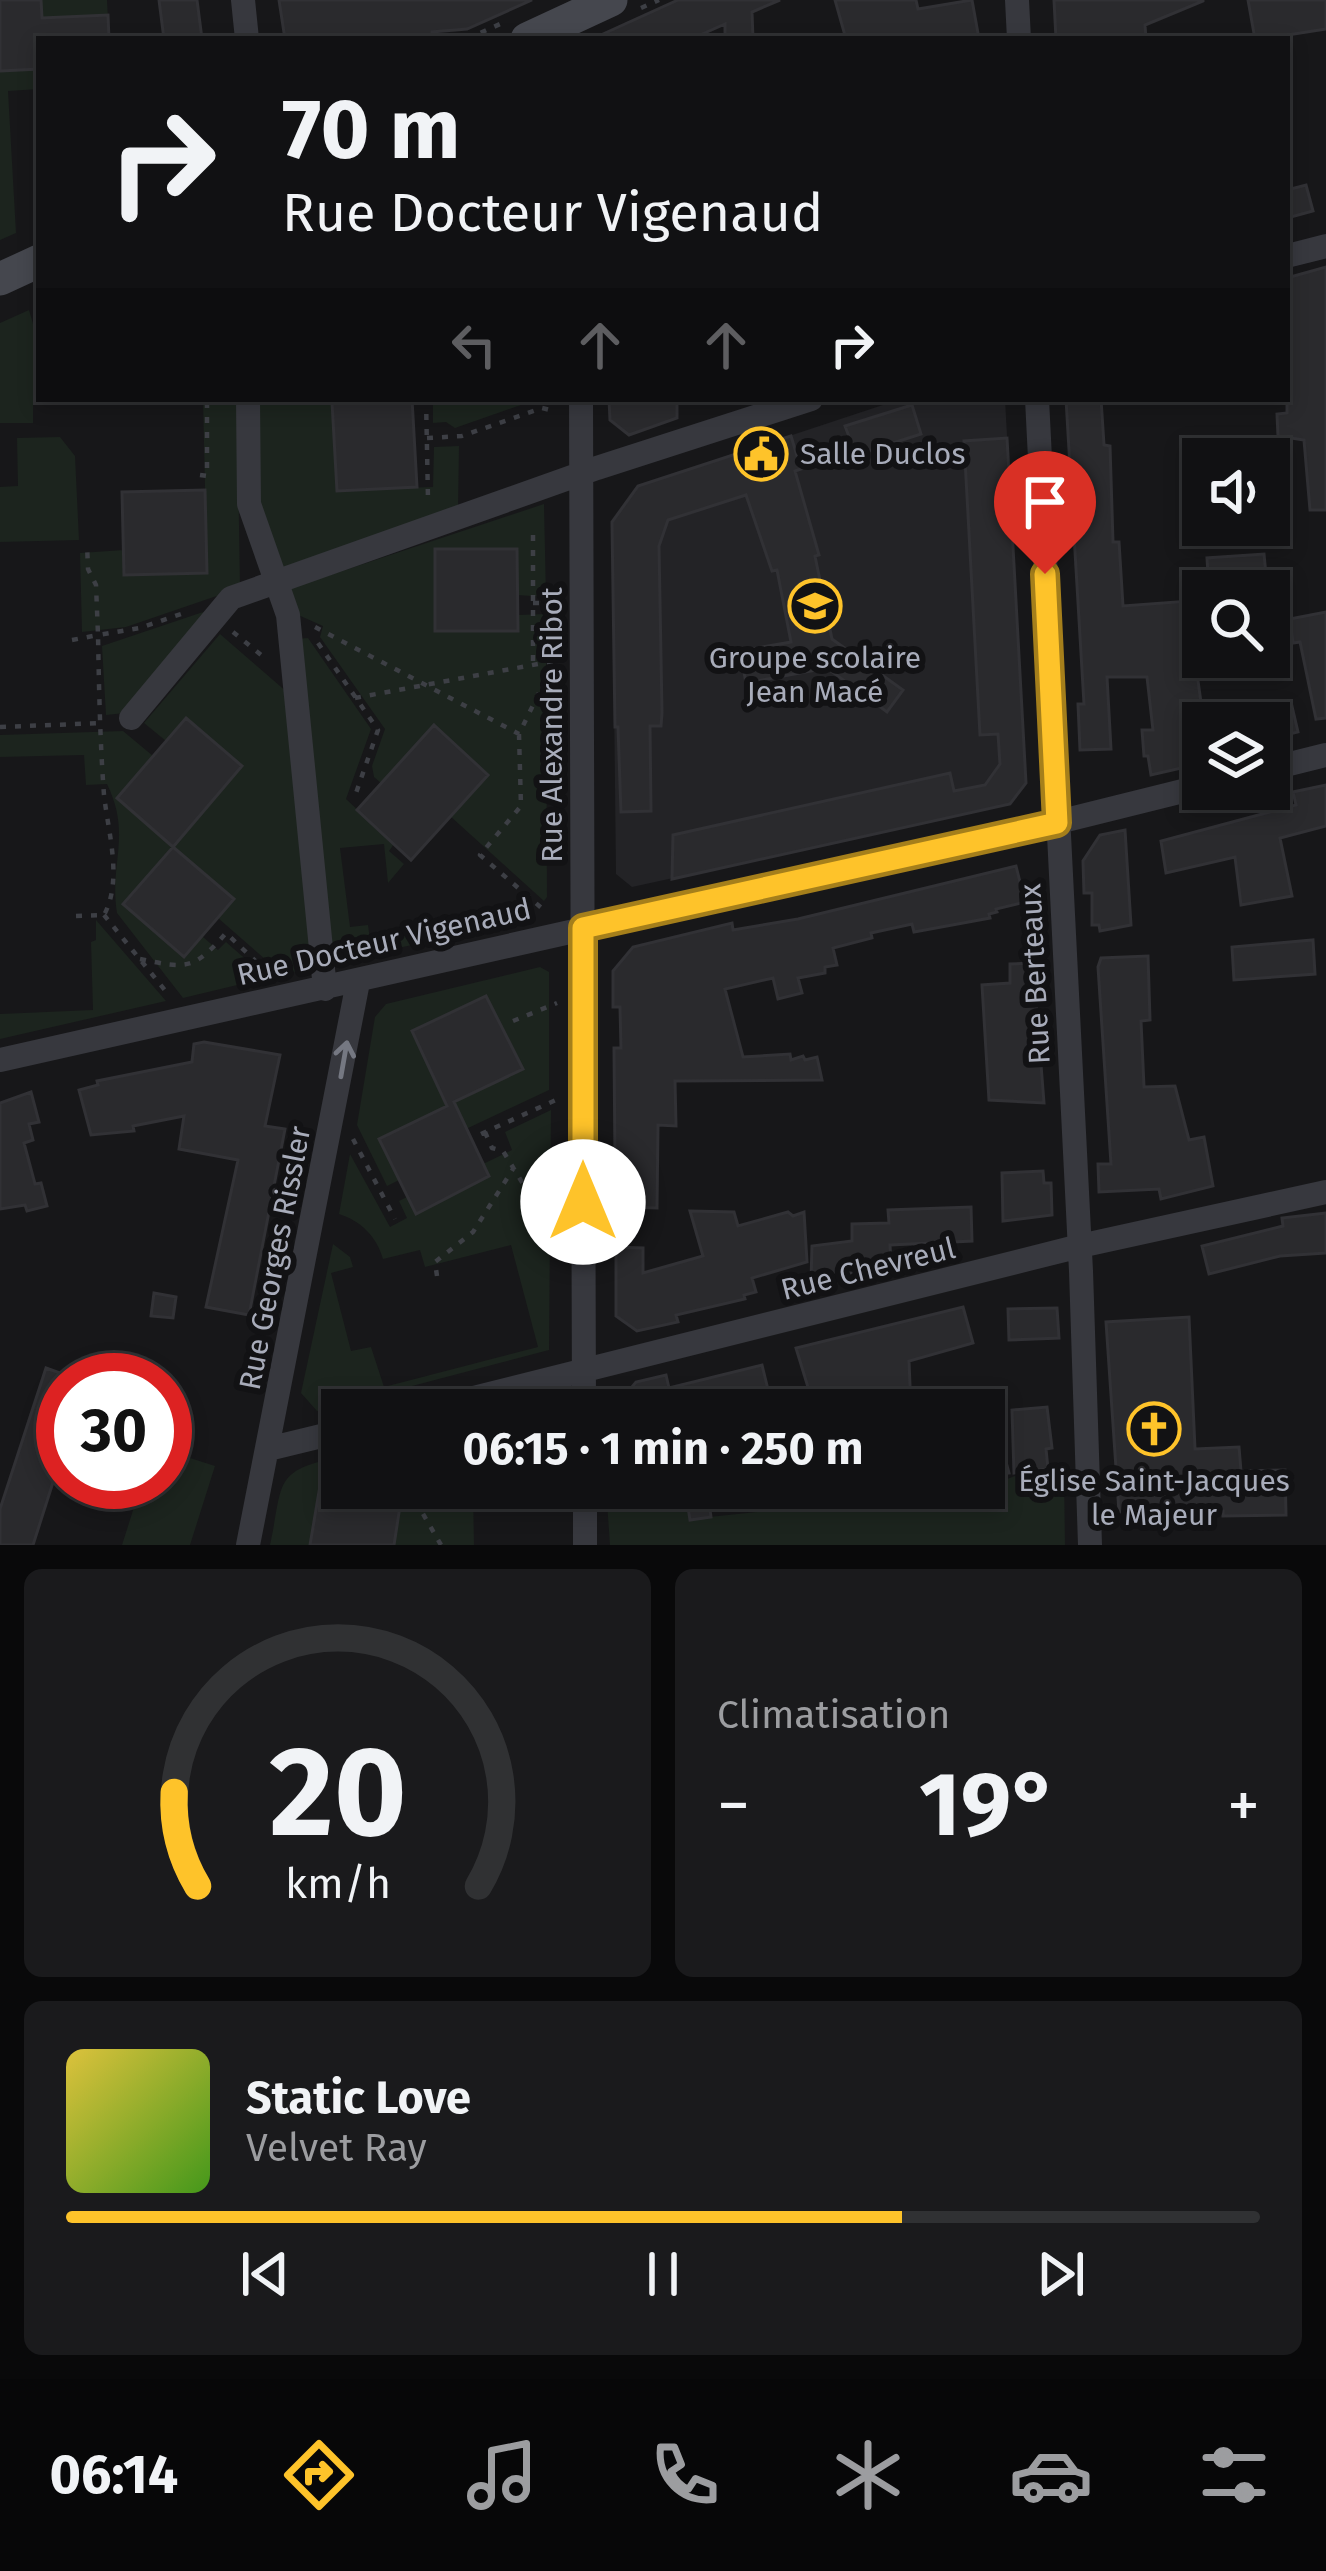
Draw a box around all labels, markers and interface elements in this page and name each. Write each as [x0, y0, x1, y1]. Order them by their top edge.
text: 70 m [282, 79, 460, 180]
icon: right [84, 84, 240, 240]
text: Rue Docteur Vigenaud [282, 181, 823, 245]
icon: left [441, 312, 507, 378]
icon: ahead [567, 312, 633, 378]
icon: ahead [693, 312, 759, 378]
icon: right [819, 312, 885, 378]
public building icon: Salle Duclos [733, 426, 789, 482]
place label: Salle Duclos [800, 436, 965, 472]
map controls [1182, 438, 1290, 810]
button: sound [1182, 438, 1290, 546]
pin [994, 451, 1096, 574]
icon: arrive [1012, 469, 1078, 535]
button: search [1182, 570, 1290, 678]
school or university icon: Groupe scolaire Jean Macé [787, 578, 843, 634]
street label: Rue Alexandre Ribot [534, 587, 570, 863]
place label: Groupe scolaire Jean Macé [709, 640, 921, 710]
button: layers [1182, 702, 1290, 810]
street label: Rue Berteaux [1012, 882, 1058, 1065]
street label: Rue Docteur Vigenaud [233, 891, 535, 993]
one-way arrow [333, 1041, 356, 1080]
street label: Rue Georges Rissler [232, 1123, 318, 1393]
position arrow [520, 1139, 646, 1265]
street label: Rue Chevreul [777, 1230, 959, 1308]
speed limit sign: 30 [36, 1353, 192, 1509]
church icon: Église Saint-Jacques le Majeur [1126, 1401, 1182, 1457]
text: 06:15 · 1 min · 250 m [463, 1422, 863, 1476]
place label: Église Saint-Jacques le Majeur [1018, 1463, 1290, 1533]
text: Climatisation [717, 1692, 950, 1738]
text: 20 [269, 1718, 406, 1868]
text: 19° [919, 1751, 1058, 1859]
text: − [717, 1766, 750, 1845]
text: + [1227, 1766, 1260, 1845]
text: km/h [284, 1858, 391, 1909]
text: Static Love [246, 2071, 471, 2125]
text: Velvet Ray [246, 2125, 427, 2171]
icon: previous [232, 2241, 298, 2307]
icon: pause [630, 2241, 696, 2307]
icon: next [1028, 2241, 1094, 2307]
icon: directions [277, 2433, 361, 2517]
icon: music [460, 2433, 544, 2517]
icon: phone [643, 2433, 727, 2517]
icon: climate [826, 2433, 910, 2517]
icon: car [1009, 2433, 1093, 2517]
icon: filters [1192, 2433, 1276, 2517]
text: 06:14 [50, 2443, 178, 2507]

